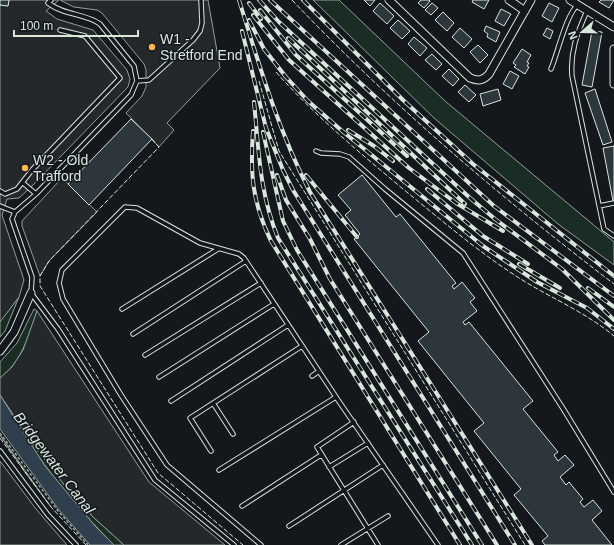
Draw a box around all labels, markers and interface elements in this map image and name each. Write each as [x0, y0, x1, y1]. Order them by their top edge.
scale bar [14, 12, 138, 38]
north arrow [562, 12, 602, 52]
text: 100 m [20, 19, 53, 33]
text: N [566, 30, 580, 41]
place label: W1 - Stretford End [160, 31, 243, 63]
marker: W1 - Stretford End [147, 42, 157, 52]
place label: W2 - Old Trafford [33, 152, 88, 184]
marker: W2 - Old Trafford [20, 163, 30, 173]
water label: Bridgewater Canal [10, 408, 99, 518]

